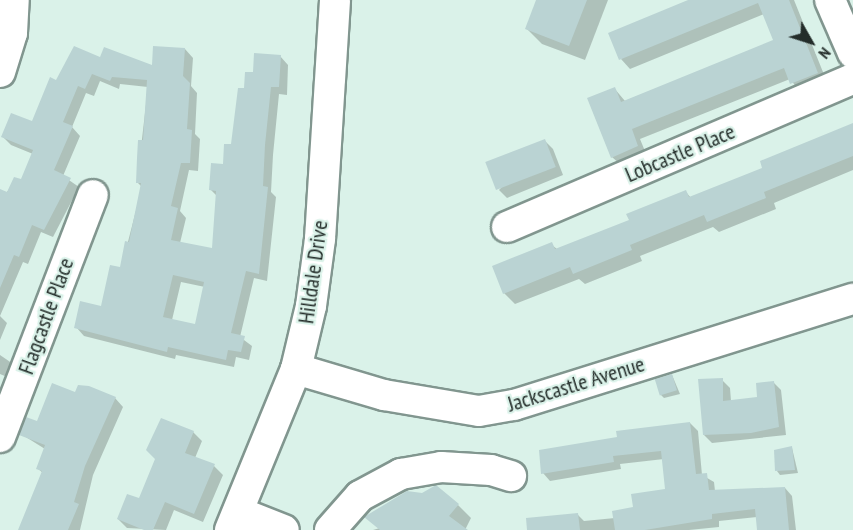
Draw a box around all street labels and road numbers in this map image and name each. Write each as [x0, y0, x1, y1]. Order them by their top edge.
street label: Lobcastle Place [621, 118, 739, 188]
street label: Hilldale Drive [293, 219, 333, 325]
street label: Flagcastle Place [13, 254, 79, 378]
street label: Jackscastle Avenue [504, 351, 648, 417]

